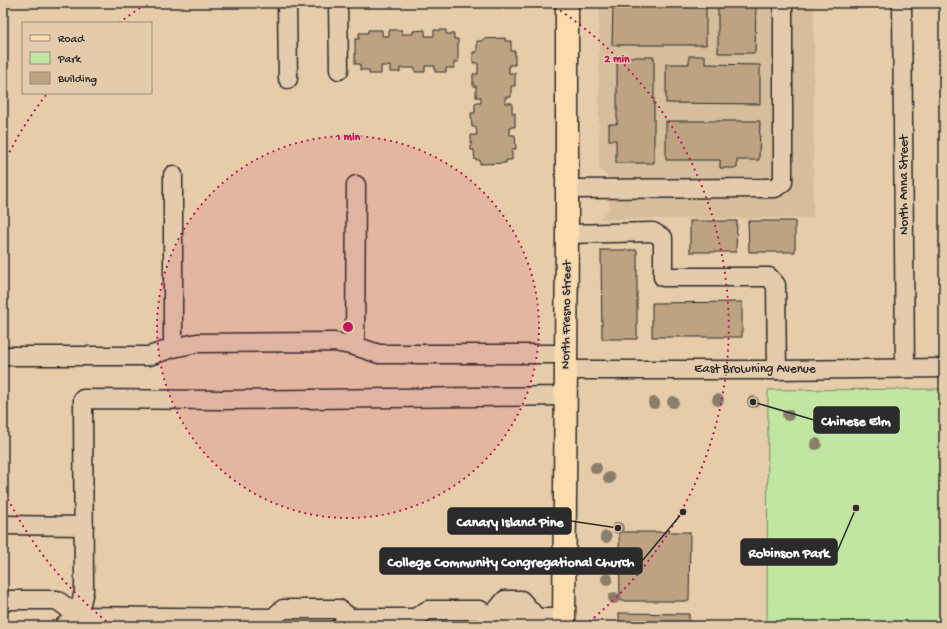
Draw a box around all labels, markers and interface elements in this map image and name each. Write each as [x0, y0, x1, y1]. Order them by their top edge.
legend [22, 22, 152, 94]
text: Road [58, 33, 85, 47]
text: Park [57, 53, 83, 67]
text: 2 min [604, 53, 630, 67]
text: Building [57, 73, 97, 87]
text: 1 min [335, 131, 361, 145]
street label: North Anna Street [897, 133, 912, 235]
street label: North Fresno Street [559, 259, 575, 369]
centre of rings [341, 320, 355, 334]
street label: East Browning Avenue [694, 362, 816, 377]
callout: Chinese Elm [814, 407, 899, 433]
text: Chinese Elm [820, 414, 891, 431]
callout: Canary Island Pine [448, 508, 571, 534]
text: Canary Island Pine [455, 515, 564, 532]
callout: Robinson Park [741, 539, 837, 565]
text: Robinson Park [748, 546, 831, 563]
callout: College Community Congregational Church [380, 548, 642, 574]
text: College Community Congregational Church [387, 555, 635, 572]

